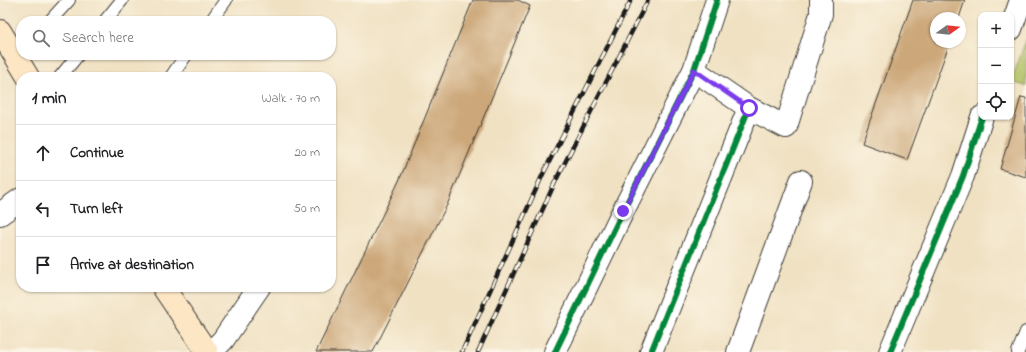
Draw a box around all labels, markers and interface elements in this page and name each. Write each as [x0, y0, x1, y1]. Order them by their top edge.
north arrow [930, 12, 966, 48]
map controls [978, 12, 1014, 120]
button: + [978, 12, 1014, 48]
search box [16, 16, 336, 60]
icon: search [30, 27, 52, 49]
text: Search here [62, 27, 134, 49]
button: − [978, 48, 1014, 84]
button: locate [978, 84, 1014, 120]
text: 1 min [32, 86, 66, 111]
text: Walk · 70 m [261, 89, 320, 108]
route start [740, 99, 758, 117]
icon: ahead [32, 142, 54, 164]
text: Continue [70, 142, 124, 164]
text: 20 m [295, 143, 320, 162]
icon: left [32, 198, 54, 220]
text: Turn left [70, 198, 123, 220]
text: 50 m [294, 199, 320, 218]
route end [614, 202, 632, 220]
icon: arrive [32, 254, 54, 276]
text: Arrive at destination [70, 254, 194, 276]

